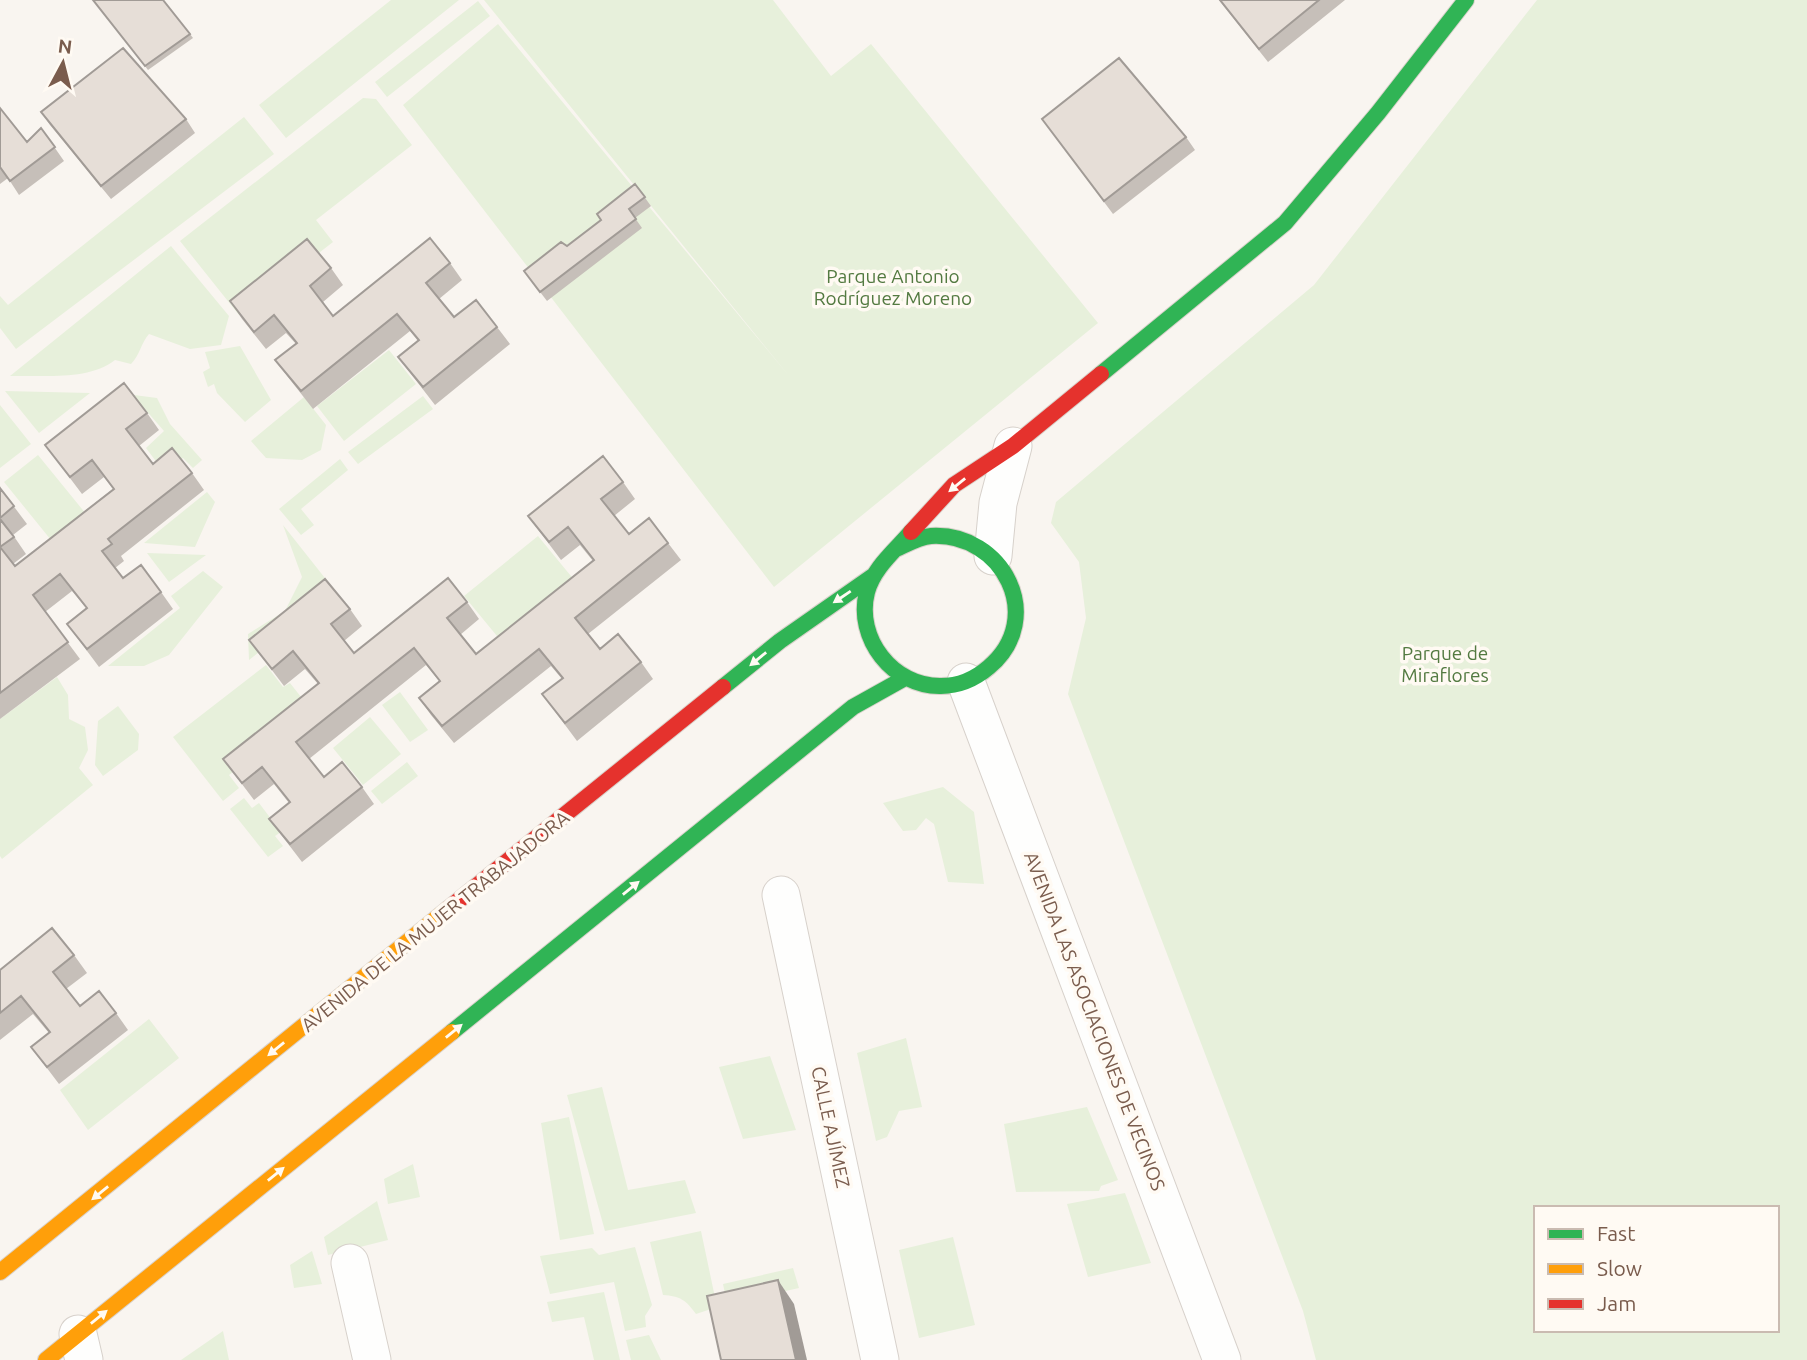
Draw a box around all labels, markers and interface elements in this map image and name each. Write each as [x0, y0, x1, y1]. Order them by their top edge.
north arrow [28, 28, 98, 98]
text: N [57, 34, 73, 58]
park label: Parque Antonio Rodríguez Moreno [814, 265, 972, 309]
one-way arrow [948, 477, 965, 492]
one-way arrow [833, 590, 851, 604]
park label: Parque de Miraflores [1401, 642, 1489, 686]
one-way arrow [749, 652, 767, 667]
street label: AVENIDA DE LA MUJER TRABAJADORA [297, 806, 574, 1036]
street label: AVENIDA LAS ASOCIACIONES DE VECINOS [1020, 849, 1170, 1194]
one-way arrow [621, 881, 639, 896]
one-way arrow [444, 1024, 462, 1039]
one-way arrow [268, 1042, 286, 1057]
street label: CALLE AJÍMEZ [807, 1064, 855, 1190]
one-way arrow [267, 1167, 285, 1182]
one-way arrow [91, 1185, 108, 1200]
legend [1534, 1206, 1779, 1332]
text: Fast [1597, 1221, 1635, 1245]
text: Slow [1597, 1256, 1642, 1280]
text: Jam [1597, 1291, 1636, 1315]
one-way arrow [91, 1310, 108, 1325]

